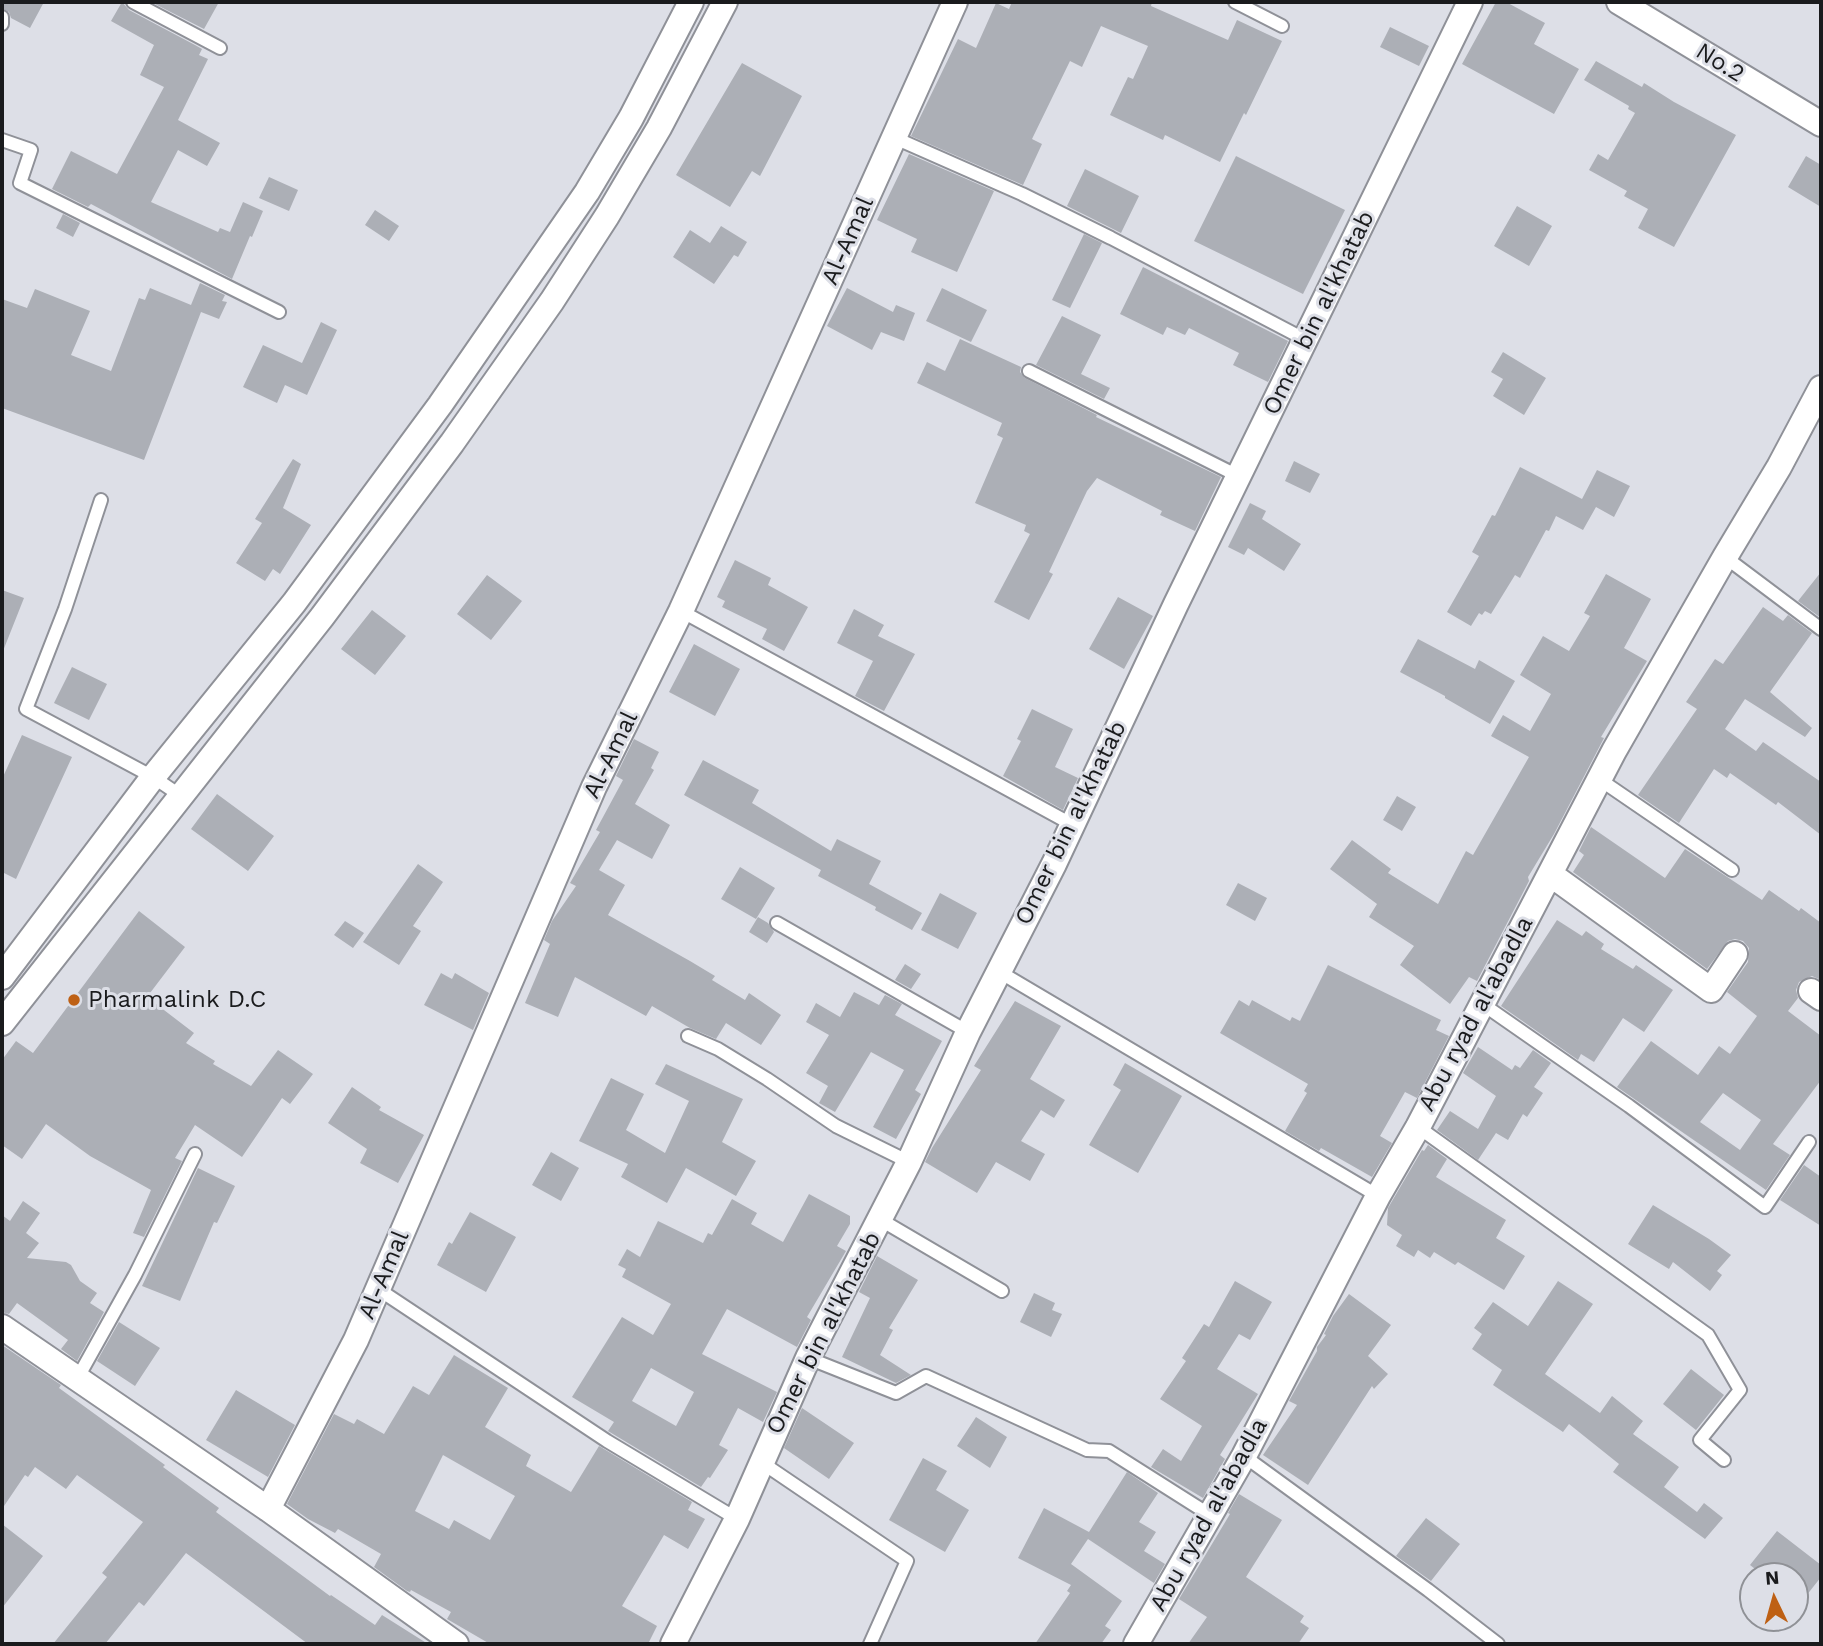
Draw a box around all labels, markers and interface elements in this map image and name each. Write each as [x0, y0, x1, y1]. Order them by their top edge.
street label: No.2 [1690, 37, 1750, 89]
street label: Al-Amal [816, 192, 880, 290]
street label: Omer bin al'khatab [1257, 206, 1381, 420]
street label: Al-Amal [578, 707, 644, 803]
street label: Omer bin al'khatab [1009, 716, 1133, 930]
street label: Abu ryad al'abadla [1412, 912, 1540, 1116]
place label: Pharmalink D.C [88, 986, 266, 1014]
marker: Pharmalink D.C [66, 992, 82, 1008]
street label: Al-Amal [352, 1226, 416, 1324]
street label: Omer bin al'khatab [760, 1227, 888, 1439]
street label: Abu ryad al'abadla [1144, 1413, 1274, 1617]
north arrow [1739, 1562, 1809, 1632]
text: N [1764, 1566, 1780, 1590]

